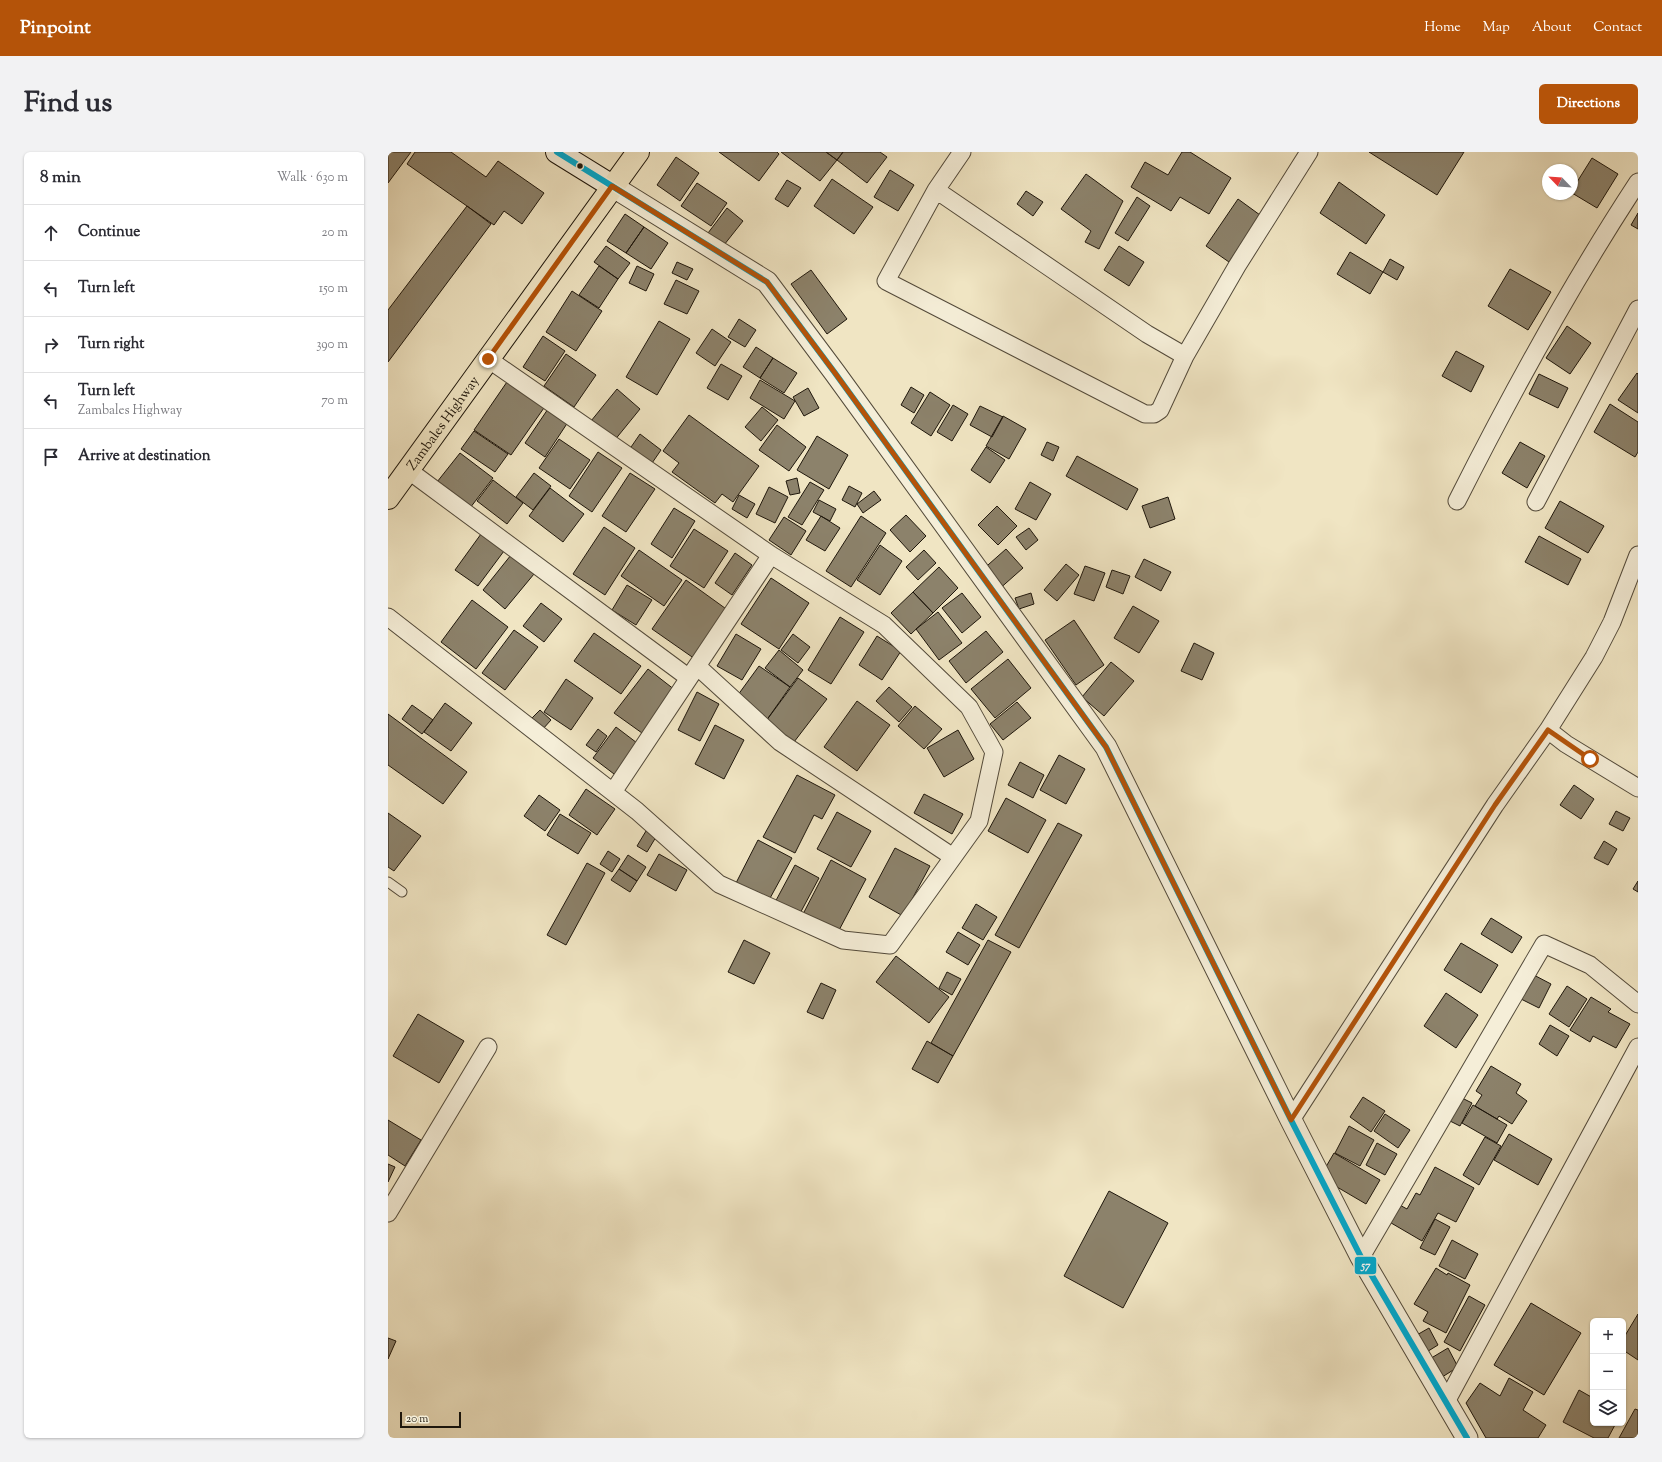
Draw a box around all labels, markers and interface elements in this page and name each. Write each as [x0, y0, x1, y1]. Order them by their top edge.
text: Pinpoint [20, 15, 91, 42]
text: Home [1424, 18, 1461, 38]
text: Map [1483, 18, 1510, 38]
text: About [1532, 18, 1571, 38]
text: Contact [1593, 18, 1642, 38]
text: Find us [24, 84, 112, 124]
button: Directions [1539, 84, 1638, 124]
unlabelled marker [575, 161, 585, 171]
north arrow [1542, 164, 1578, 200]
text: 8 min [40, 166, 81, 190]
text: Walk · 630 m [277, 169, 348, 187]
icon: ahead [40, 222, 62, 244]
text: Continue [78, 222, 140, 243]
text: 20 m [322, 224, 348, 242]
icon: left [40, 278, 62, 300]
text: Turn left [78, 278, 135, 299]
text: 150 m [319, 280, 348, 298]
icon: right [40, 334, 62, 356]
text: Turn right [78, 334, 144, 355]
text: 390 m [316, 336, 348, 354]
route end [479, 350, 497, 368]
street label: Zambales Highway [403, 372, 485, 475]
text: Turn left [78, 381, 135, 402]
icon: left [40, 390, 62, 412]
text: 70 m [321, 392, 348, 410]
text: Zambales Highway [78, 402, 182, 420]
icon: arrive [40, 446, 62, 468]
text: Arrive at destination [78, 446, 211, 467]
route start [1581, 750, 1599, 768]
line badge: 57 [1354, 1256, 1377, 1275]
text: 57 [1360, 1258, 1371, 1274]
map controls [1590, 1318, 1626, 1426]
button: + [1590, 1318, 1626, 1354]
button: − [1590, 1354, 1626, 1390]
button: layers [1590, 1390, 1626, 1426]
scale bar [400, 1410, 461, 1429]
text: 20 m [406, 1411, 428, 1427]

